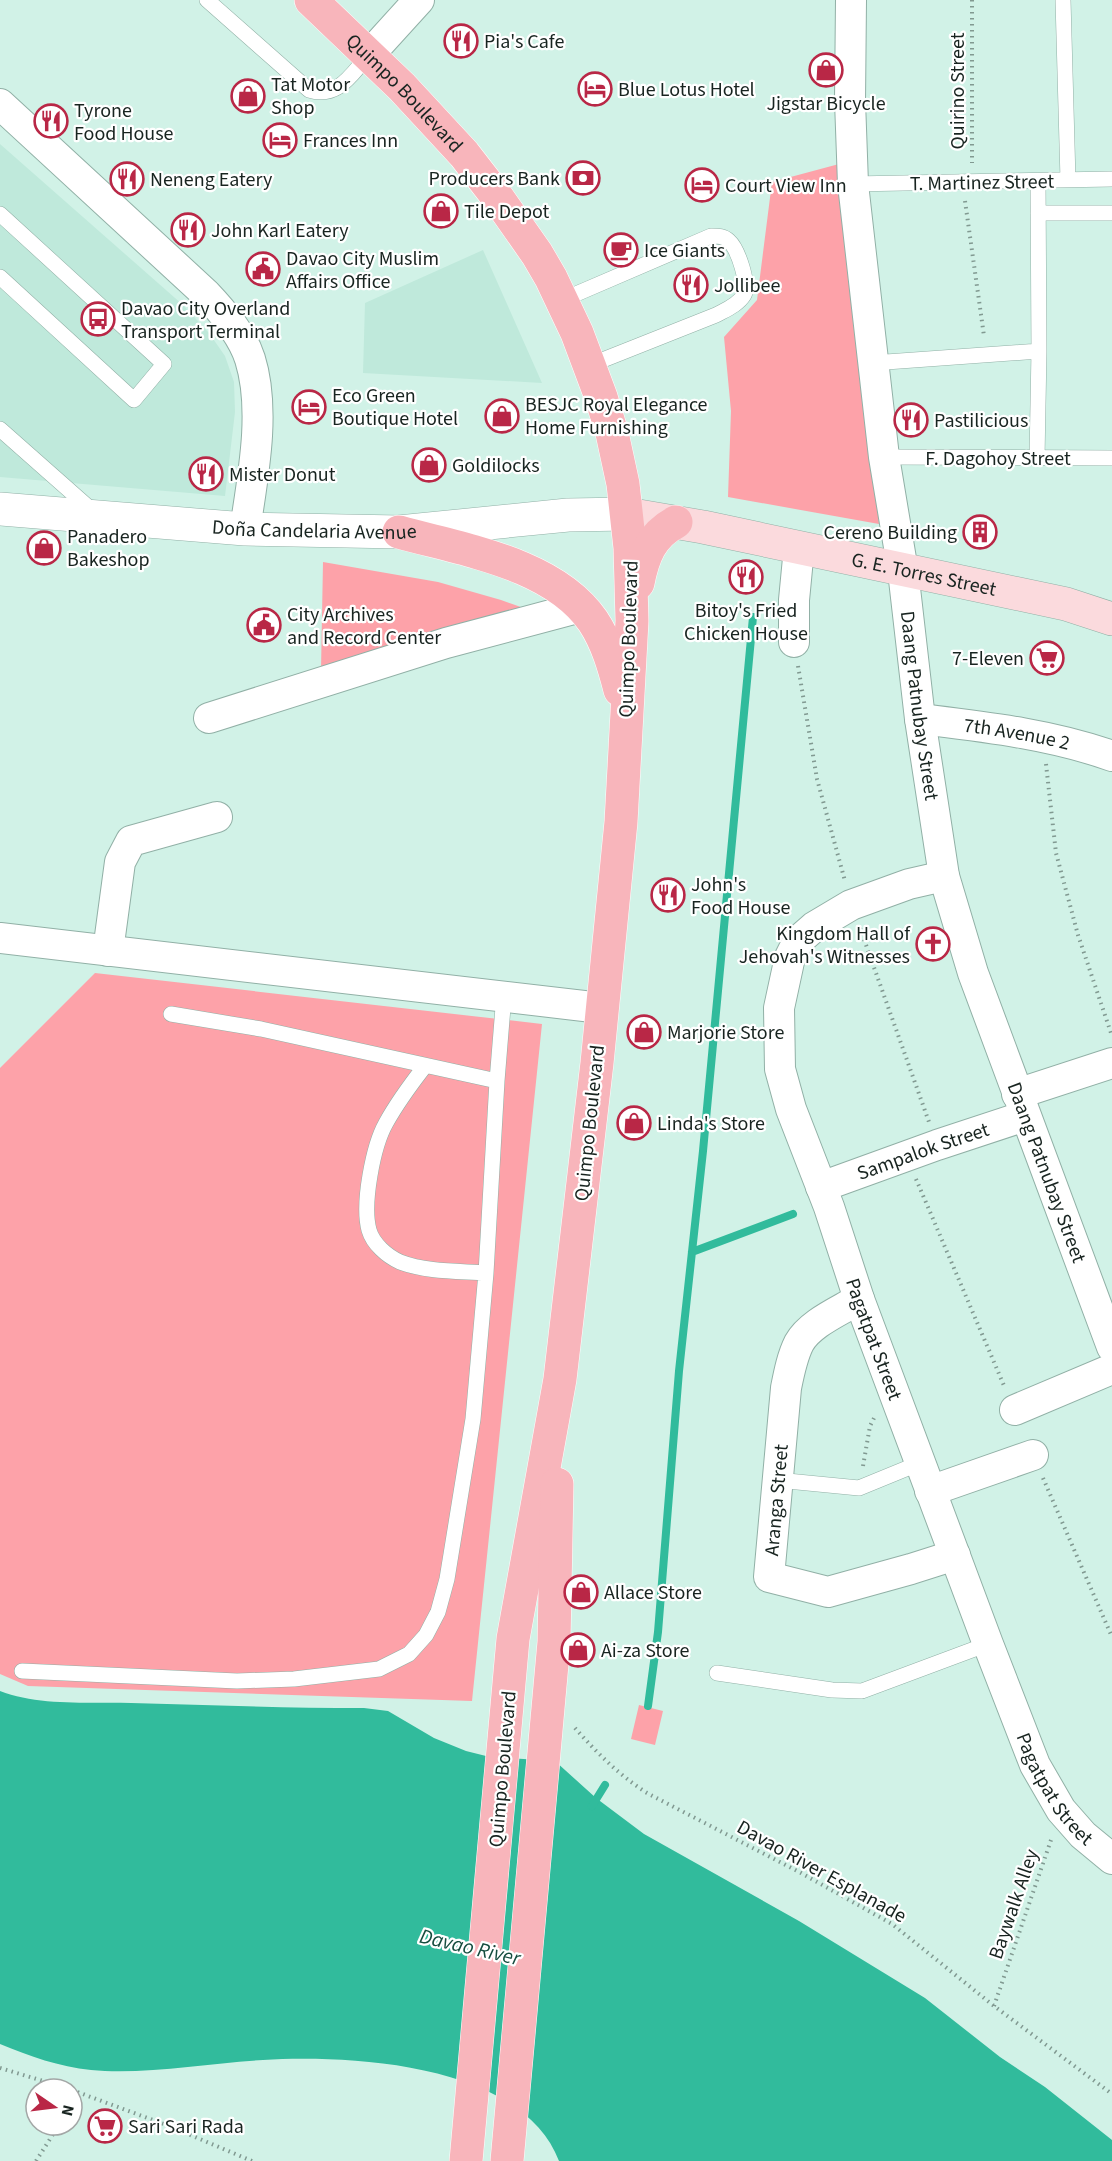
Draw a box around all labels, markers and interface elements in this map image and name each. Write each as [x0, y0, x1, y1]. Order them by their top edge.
restaurant icon: Pia's Cafe [443, 23, 479, 59]
street label: Quimpo Boulevard [339, 28, 469, 159]
place label: Pia's Cafe [484, 28, 564, 56]
street label: Quirino Street [944, 32, 972, 149]
shop icon: Jigstar Bicycle [808, 52, 844, 88]
place label: Tat Motor Shop [271, 71, 350, 122]
hotel icon: Blue Lotus Hotel [577, 71, 613, 107]
place label: Blue Lotus Hotel [618, 76, 755, 104]
shop icon: Tat Motor Shop [230, 78, 266, 114]
place label: Jigstar Bicycle [766, 90, 886, 118]
place label: Tyrone Food House [74, 97, 174, 148]
restaurant icon: Tyrone Food House [33, 103, 69, 139]
hotel icon: Frances Inn [262, 122, 298, 158]
place label: Frances Inn [303, 127, 398, 155]
bank icon: Producers Bank [565, 160, 601, 196]
restaurant icon: Neneng Eatery [109, 161, 145, 197]
place label: Producers Bank [429, 165, 560, 193]
place label: Neneng Eatery [150, 166, 273, 194]
hotel icon: Court View Inn [684, 167, 720, 203]
street label: T. Martinez Street [910, 168, 1055, 198]
place label: Court View Inn [725, 172, 847, 200]
shop icon: Tile Depot [423, 193, 459, 229]
place label: Tile Depot [464, 198, 549, 226]
restaurant icon: John Karl Eatery [170, 212, 206, 248]
place label: John Karl Eatery [211, 217, 349, 245]
cafe icon: Ice Giants [603, 232, 639, 268]
place label: Ice Giants [644, 237, 725, 265]
place label: Davao City Muslim Affairs Office [286, 245, 439, 296]
public building icon: Davao City Muslim Affairs Office [245, 251, 281, 287]
restaurant icon: Jollibee [673, 267, 709, 303]
place label: Jollibee [714, 272, 781, 300]
place label: Davao City Overland Transport Terminal [121, 295, 290, 346]
bus stop icon: Davao City Overland Transport Terminal [80, 301, 116, 337]
place label: Eco Green Boutique Hotel [332, 382, 458, 433]
hotel icon: Eco Green Boutique Hotel [291, 389, 327, 425]
place label: BESJC Royal Elegance Home Furnishing [525, 391, 708, 442]
shop icon: BESJC Royal Elegance Home Furnishing [484, 398, 520, 434]
restaurant icon: Pastilicious [893, 402, 929, 438]
place label: Pastilicious [934, 407, 1028, 435]
street label: F. Dagohoy Street [925, 445, 1071, 473]
shop icon: Goldilocks [411, 447, 447, 483]
place label: Goldilocks [452, 452, 540, 480]
restaurant icon: Mister Donut [188, 456, 224, 492]
place label: Mister Donut [229, 461, 336, 489]
street label: Doña Candelaria Avenue [211, 513, 418, 547]
building icon: Cereno Building [962, 514, 998, 550]
place label: Cereno Building [824, 519, 957, 547]
place label: Panadero Bakeshop [67, 523, 150, 574]
shop icon: Panadero Bakeshop [26, 530, 62, 566]
street label: G. E. Torres Street [849, 546, 999, 604]
restaurant icon: Bitoy's Fried Chicken House [728, 559, 764, 595]
street label: Quimpo Boulevard [612, 560, 646, 718]
place label: Bitoy's Fried Chicken House [684, 597, 808, 648]
place label: City Archives and Record Center [287, 601, 441, 652]
public building icon: City Archives and Record Center [246, 607, 282, 643]
street label: Daang Patnubay Street [893, 609, 945, 803]
supermarket icon: 7-Eleven [1029, 640, 1065, 676]
place label: 7-Eleven [952, 645, 1024, 673]
street label: 7th Avenue 2 [962, 712, 1073, 758]
place label: John's Food House [691, 871, 791, 922]
restaurant icon: John's Food House [650, 877, 686, 913]
place label: Kingdom Hall of Jehovah's Witnesses [739, 920, 911, 971]
church icon: Kingdom Hall of Jehovah's Witnesses [915, 926, 951, 962]
shop icon: Marjorie Store [626, 1014, 662, 1050]
place label: Marjorie Store [667, 1019, 784, 1047]
street label: Quimpo Boulevard [568, 1044, 612, 1203]
street label: Daang Patnubay Street [1000, 1078, 1093, 1267]
shop icon: Linda's Store [616, 1105, 652, 1141]
place label: Linda's Store [657, 1110, 765, 1138]
street label: Sampalok Street [853, 1116, 993, 1188]
street label: Pagatpat Street [838, 1274, 909, 1405]
street label: Aranga Street [758, 1443, 796, 1557]
shop icon: Allace Store [563, 1574, 599, 1610]
place label: Allace Store [604, 1579, 702, 1607]
shop icon: Ai-za Store [560, 1632, 596, 1668]
place label: Ai-za Store [601, 1637, 689, 1665]
street label: Quimpo Boulevard [482, 1690, 524, 1849]
street label: Pagatpat Street [1009, 1729, 1099, 1853]
street label: Davao River Esplanade [732, 1814, 911, 1930]
street label: Baywalk Alley [982, 1845, 1046, 1963]
water label: Davao River [417, 1921, 524, 1973]
north arrow [24, 2077, 84, 2137]
text: N [56, 2103, 80, 2118]
supermarket icon: Sari Sari Rada [87, 2108, 123, 2144]
place label: Sari Sari Rada [128, 2113, 244, 2141]

